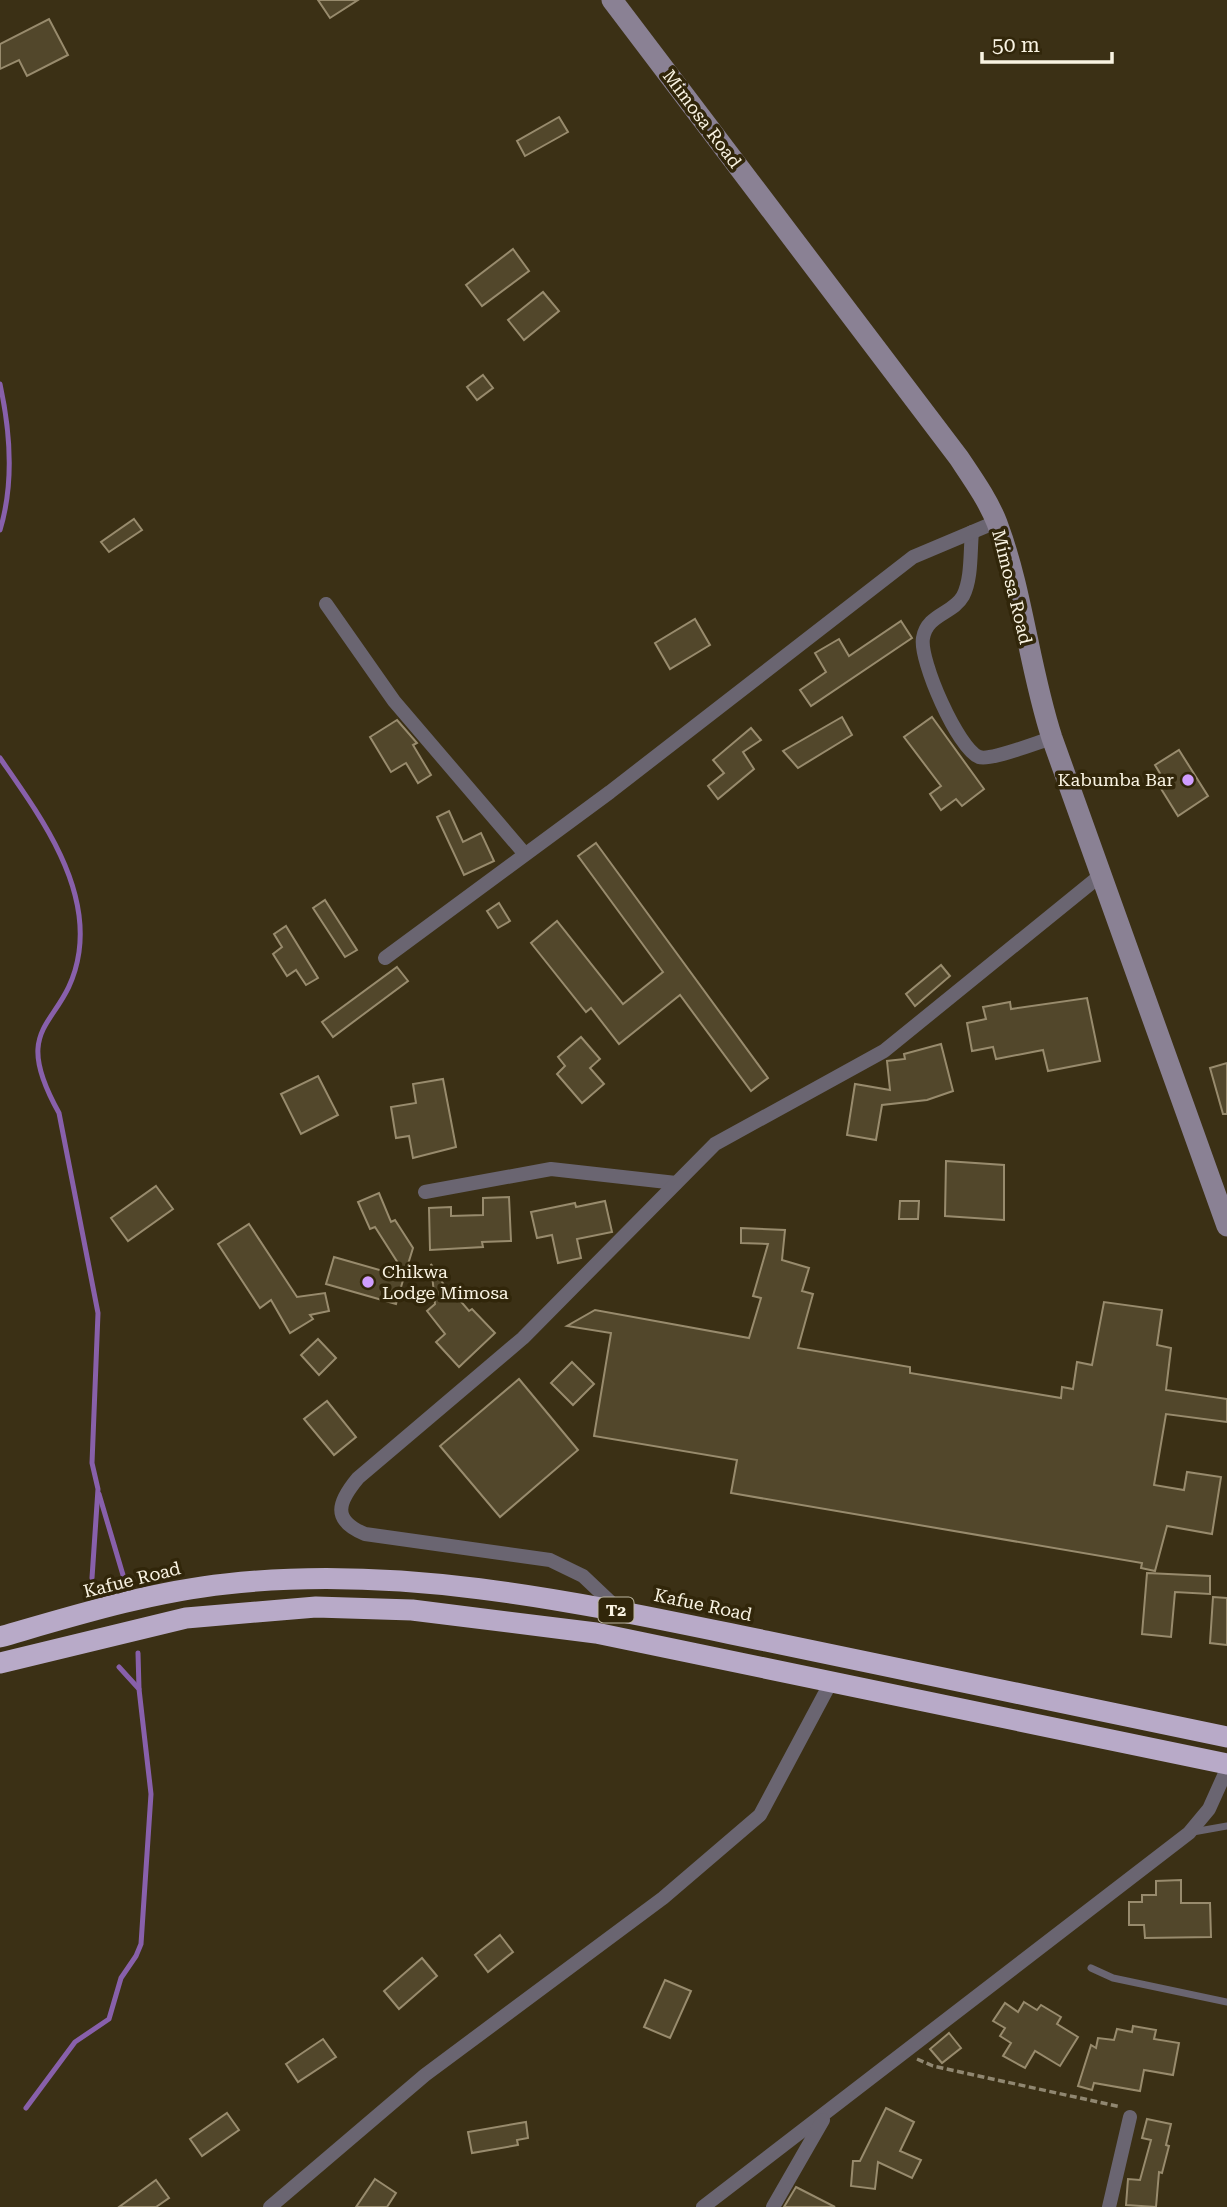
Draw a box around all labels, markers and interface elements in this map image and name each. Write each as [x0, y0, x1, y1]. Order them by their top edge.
scale bar [982, 21, 1112, 65]
text: 50 m [992, 33, 1040, 57]
street label: Mimosa Road [659, 66, 746, 172]
street label: Mimosa Road [988, 527, 1037, 647]
place label: Kabumba Bar [1058, 769, 1174, 790]
marker: Kabumba Bar [1180, 772, 1196, 788]
place label: Chikwa Lodge Mimosa [382, 1261, 509, 1303]
marker: Chikwa Lodge Mimosa [360, 1274, 376, 1290]
street label: Kafue Road [81, 1557, 183, 1602]
street label: Kafue Road [652, 1584, 754, 1625]
road number: T2 [598, 1598, 634, 1622]

